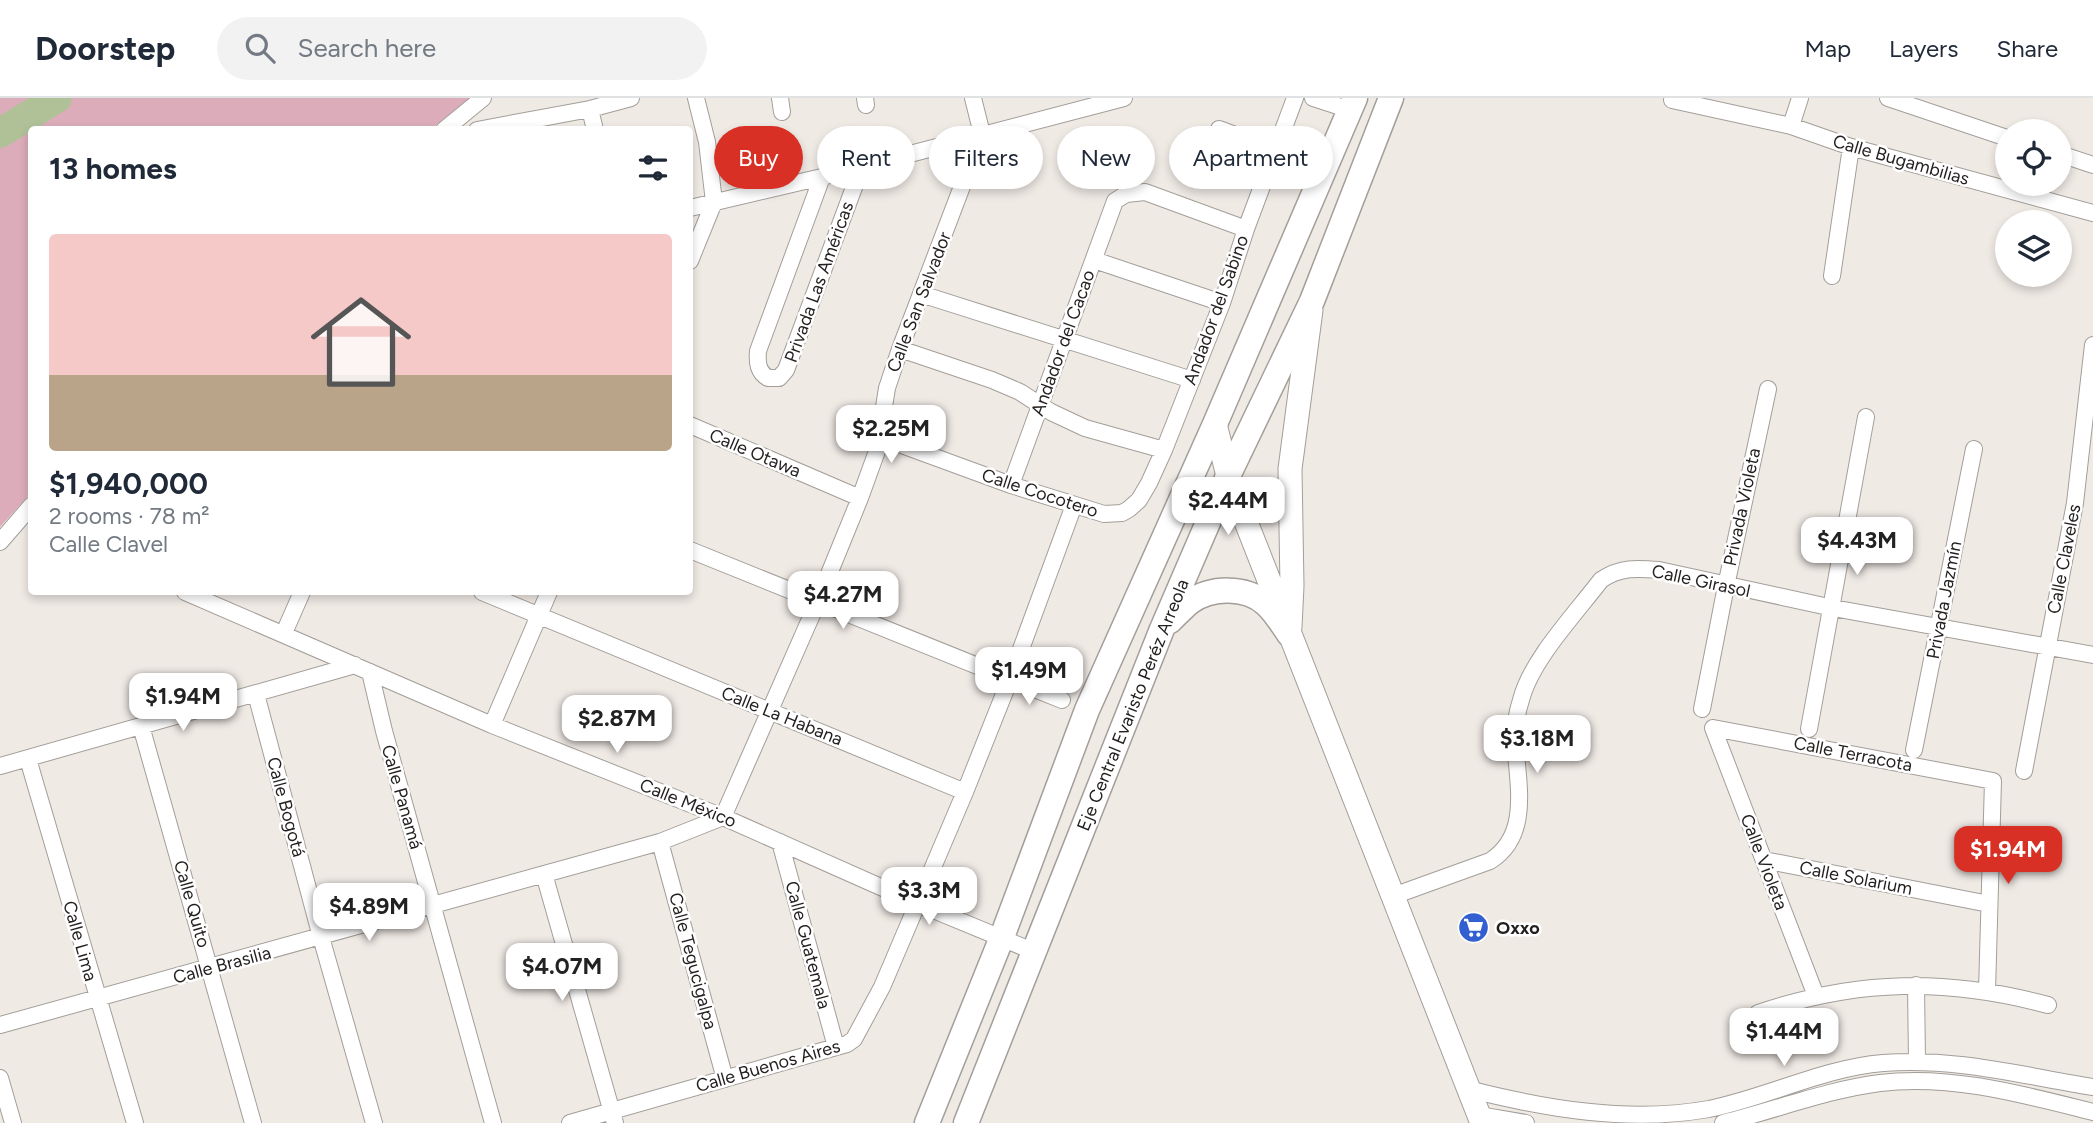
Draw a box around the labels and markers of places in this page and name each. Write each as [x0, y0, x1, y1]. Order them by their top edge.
pin: $2.25M [834, 406, 948, 465]
pin: $2.44M [1171, 478, 1285, 537]
pin: $4.43M [1800, 518, 1914, 577]
pin: $4.27M [786, 572, 900, 631]
pin: $1.49M [972, 648, 1086, 707]
pin: $1.94M [126, 674, 240, 733]
pin: $2.87M [560, 696, 674, 755]
pin: $3.18M [1480, 716, 1594, 775]
pin: $1.94M [1951, 826, 2065, 886]
pin: $3.3M [880, 868, 978, 927]
pin: $4.89M [312, 884, 426, 943]
supermarket icon: Oxxo [1456, 911, 1490, 945]
place label: Oxxo [1496, 917, 1540, 939]
pin: $4.07M [505, 944, 619, 1003]
pin: $1.44M [1727, 1009, 1841, 1068]

